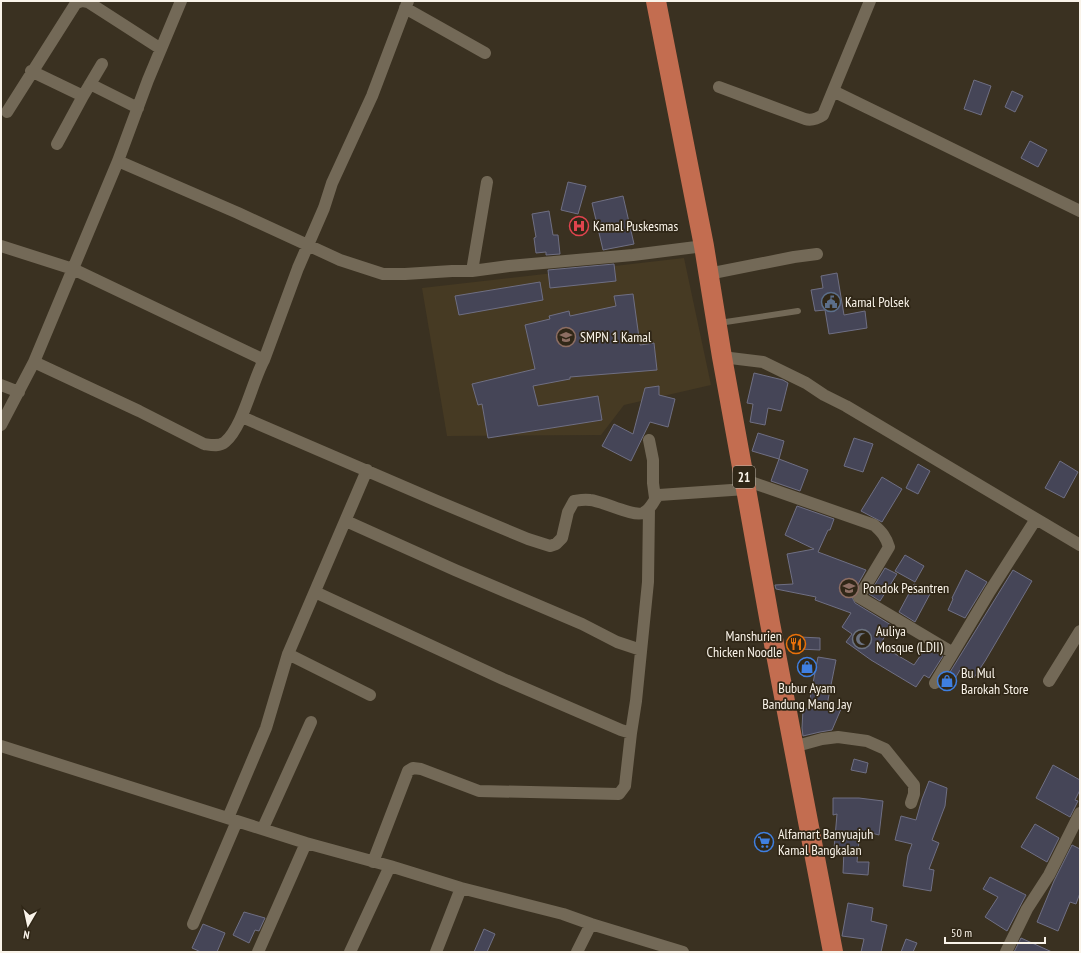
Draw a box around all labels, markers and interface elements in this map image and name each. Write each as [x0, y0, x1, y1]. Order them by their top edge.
hospital icon: Kamal Puskesmas [568, 215, 590, 237]
place label: Kamal Puskesmas [593, 217, 678, 235]
public building icon: Kamal Polsek [820, 291, 842, 313]
place label: Kamal Polsek [845, 293, 910, 311]
school or university icon: SMPN 1 Kamal [555, 326, 577, 348]
place label: SMPN 1 Kamal [580, 328, 652, 346]
road number: 21 [733, 466, 755, 488]
school or university icon: Pondok Pesantren [838, 577, 860, 599]
place label: Pondok Pesantren [863, 579, 949, 597]
place label: Auliya Mosque (LDII) [876, 622, 944, 656]
place label: Manshurien Chicken Noodle [706, 627, 782, 661]
mosque icon: Auliya Mosque (LDII) [851, 628, 873, 650]
restaurant icon: Manshurien Chicken Noodle [785, 633, 807, 655]
shop icon: Bubur Ayam Bandung Mang Jay [796, 656, 818, 678]
place label: Bu Mul Barokah Store [961, 664, 1029, 698]
shop icon: Bu Mul Barokah Store [936, 670, 958, 692]
place label: Bubur Ayam Bandung Mang Jay [762, 679, 853, 713]
place label: Alfamart Banyuajuh Kamal Bangkalan [778, 825, 873, 859]
supermarket icon: Alfamart Banyuajuh Kamal Bangkalan [753, 831, 775, 853]
north arrow [8, 905, 48, 945]
scale bar [945, 919, 1045, 945]
text: 50 m [951, 925, 972, 940]
text: N [22, 927, 30, 942]

